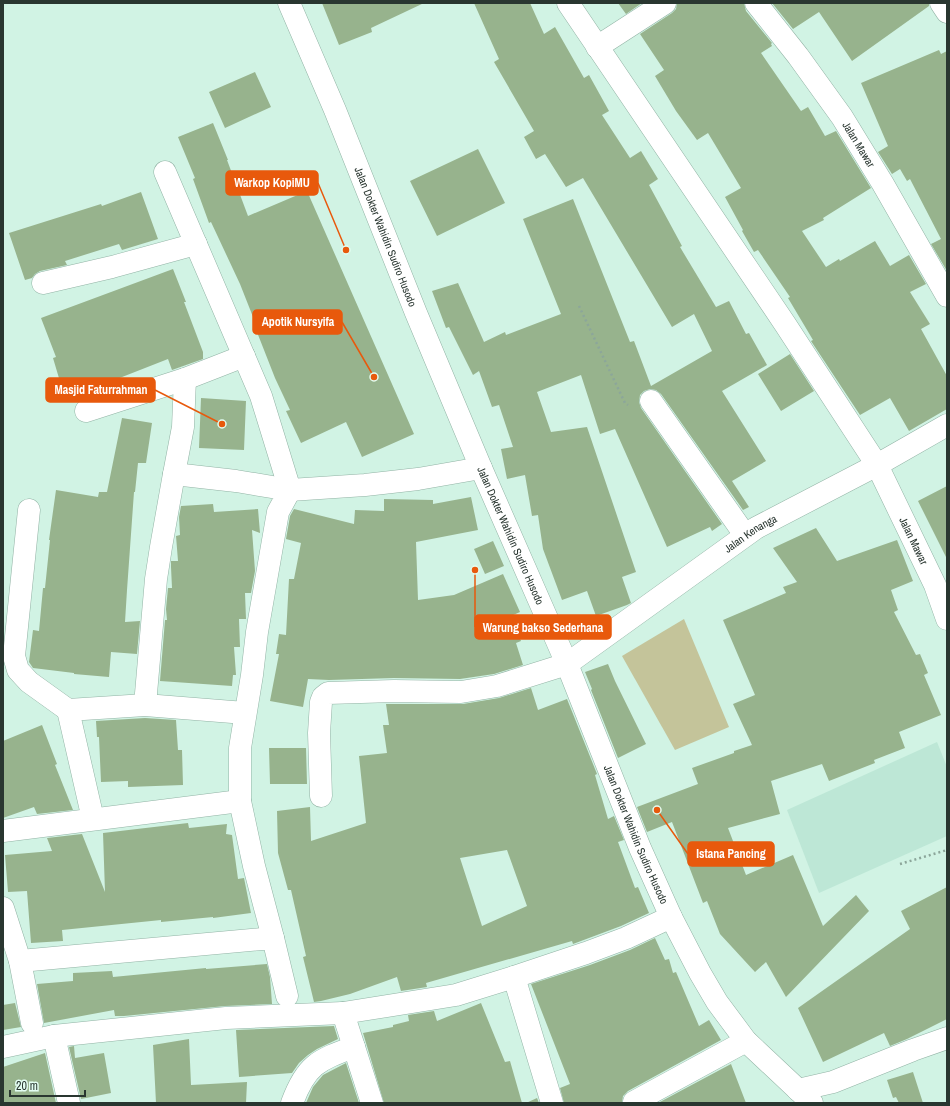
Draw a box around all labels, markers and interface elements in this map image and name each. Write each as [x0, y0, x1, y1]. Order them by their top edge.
street label: Jalan Mawar [839, 119, 878, 170]
street label: Jalan Dokter Wahidin Sudiro Husodo [351, 165, 420, 309]
callout: Warkop KopiMU [226, 171, 318, 195]
text: Warkop KopiMU [234, 175, 310, 191]
callout: Apotik Nursyifa [253, 310, 342, 334]
text: Apotik Nursyifa [262, 314, 335, 330]
callout: Masjid Faturrahman [46, 378, 155, 402]
text: Masjid Faturrahman [54, 382, 148, 398]
street label: Jalan Dokter Wahidin Sudiro Husodo [474, 464, 547, 607]
street label: Jalan Kenanga [721, 511, 779, 556]
street label: Jalan Mawar [896, 515, 931, 567]
callout: Warung bakso Sederhana [475, 615, 611, 639]
text: Warung bakso Sederhana [483, 620, 604, 636]
street label: Jalan Dokter Wahidin Sudiro Husodo [601, 763, 671, 906]
callout: Istana Pancing [688, 842, 774, 866]
text: Istana Pancing [696, 846, 766, 862]
scale bar [10, 1072, 85, 1098]
text: 20 m [16, 1078, 38, 1094]

